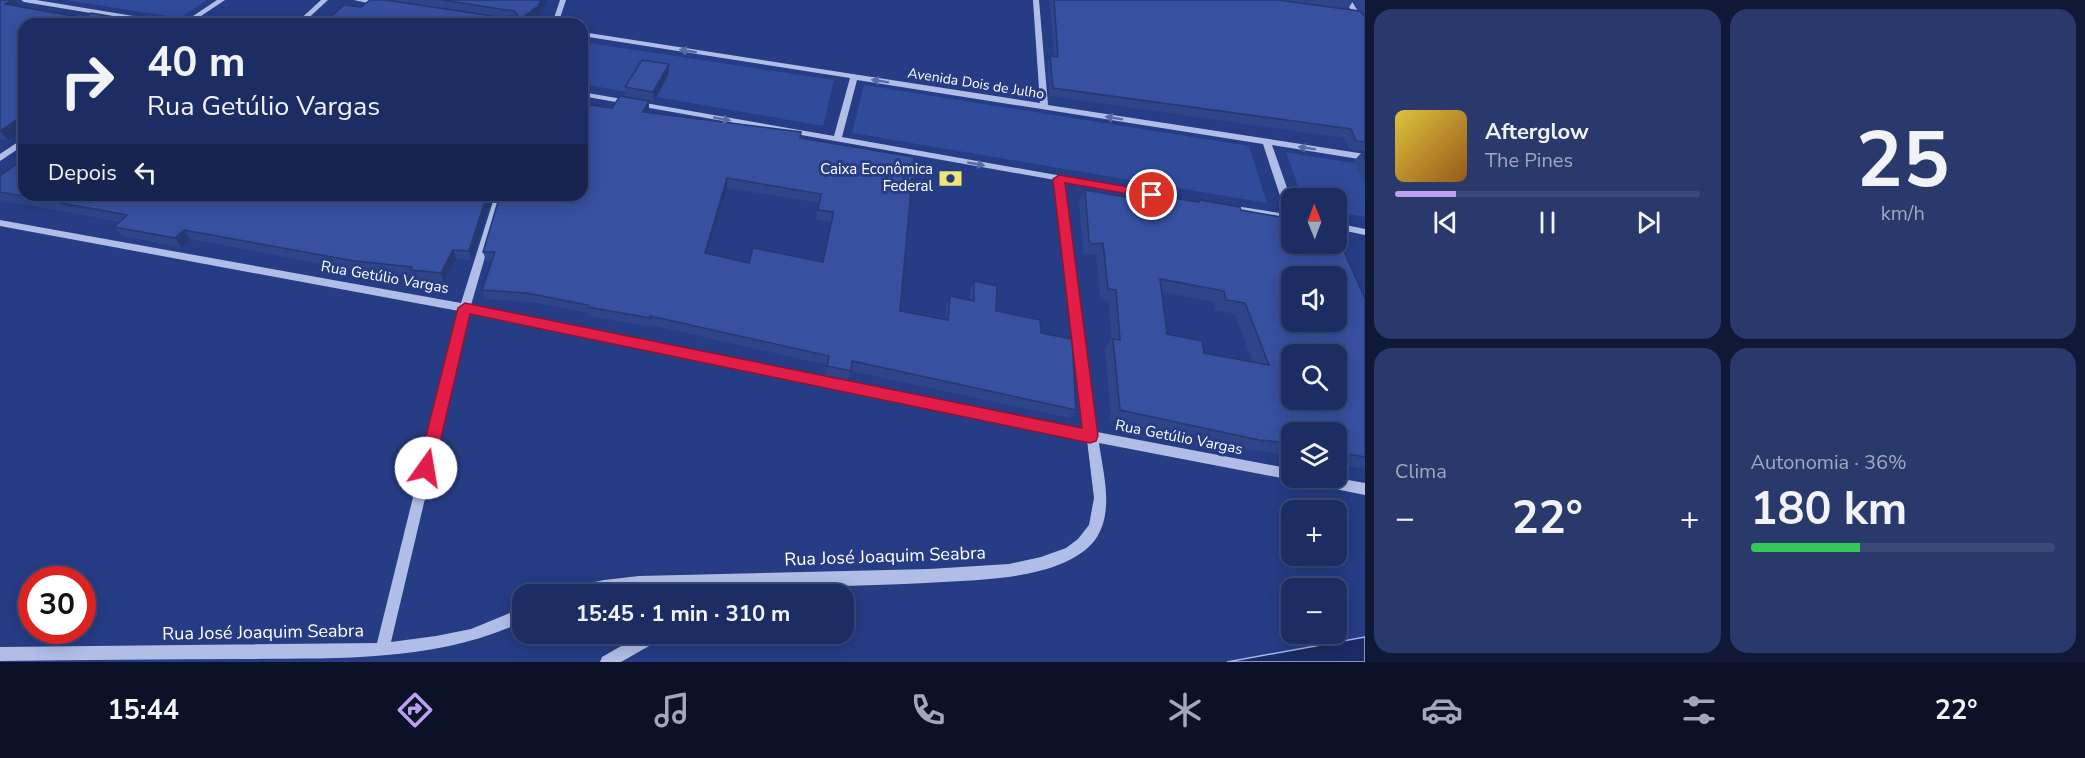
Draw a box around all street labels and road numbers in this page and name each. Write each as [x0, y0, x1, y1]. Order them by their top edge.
street label: Avenida Dois de Julho [906, 63, 1046, 104]
street label: Rua Getúlio Vargas [319, 256, 451, 298]
street label: Rua Getúlio Vargas [1114, 415, 1244, 459]
street label: Rua José Joaquim Seabra [784, 540, 986, 572]
street label: Rua José Joaquim Seabra [162, 618, 364, 646]

